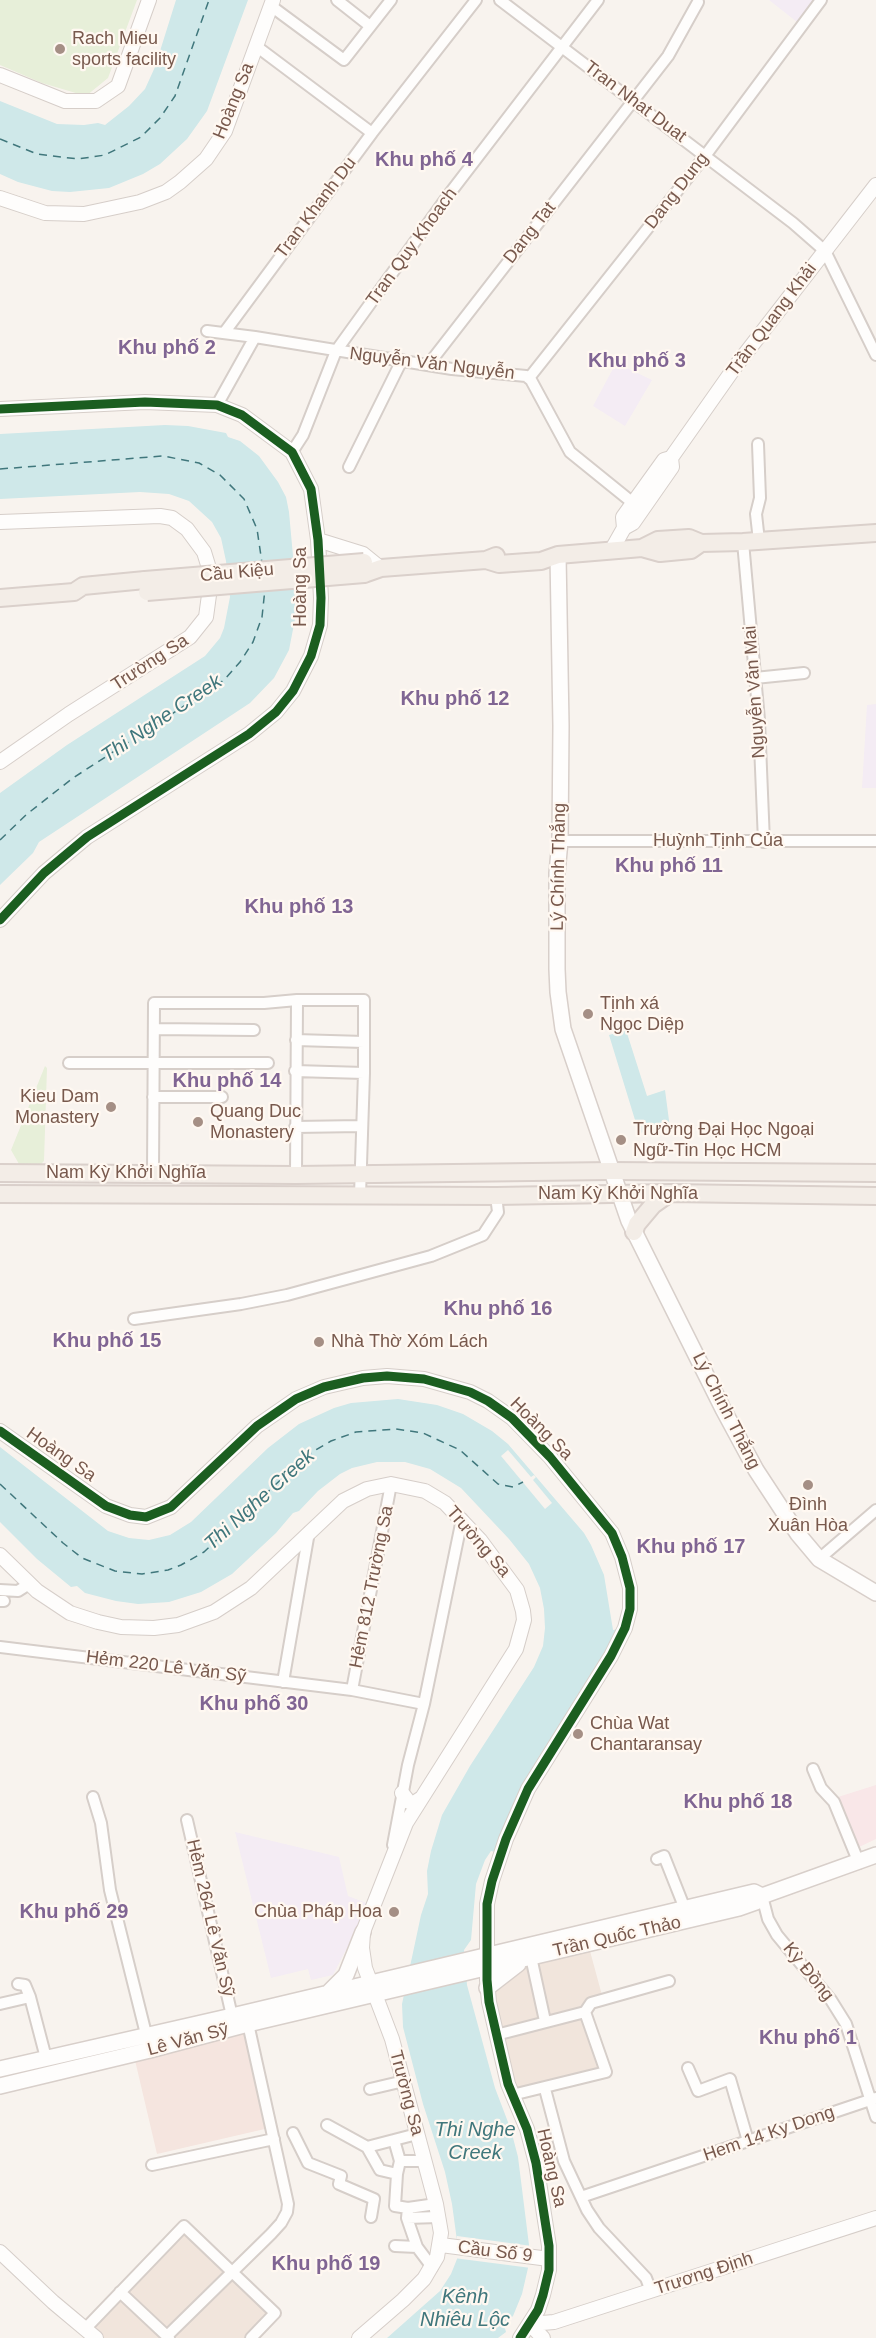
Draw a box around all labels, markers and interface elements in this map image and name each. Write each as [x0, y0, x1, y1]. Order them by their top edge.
place label: Rach Mieu sports facility [72, 28, 176, 70]
marker: Rach Mieu sports facility [53, 42, 67, 56]
street label: Tran Nhat Duat [580, 57, 690, 147]
street label: Hoàng Sa [209, 60, 259, 142]
district label: Khu phố 4 [375, 148, 473, 172]
street label: Dang Dung [640, 148, 714, 234]
street label: Tran Khanh Du [271, 153, 361, 263]
street label: Tran Quy Khoach [362, 184, 462, 310]
street label: Dang Tat [499, 198, 561, 268]
street label: Trần Quang Khải [722, 259, 822, 381]
district label: Khu phố 2 [118, 336, 216, 360]
street label: Nguyễn Văn Nguyễn [348, 343, 516, 385]
district label: Khu phố 3 [588, 349, 686, 373]
street label: Hoàng Sa [290, 547, 312, 627]
street label: Cầu Kiệu [199, 559, 275, 587]
street label: Nguyễn Văn Mai [740, 625, 770, 759]
street label: Trường Sa [108, 630, 192, 696]
water label: Thi Nghe Creek [97, 670, 227, 768]
district label: Khu phố 12 [401, 687, 509, 711]
street label: Lý Chính Thắng [547, 803, 571, 931]
street label: Huỳnh Tịnh Của [653, 830, 783, 852]
district label: Khu phố 11 [615, 854, 723, 878]
district label: Khu phố 13 [245, 895, 353, 919]
place label: Tịnh xá Ngọc Diệp [600, 993, 684, 1036]
marker: Tịnh xá Ngọc Diệp [581, 1007, 595, 1021]
district label: Khu phố 14 [173, 1069, 281, 1093]
place label: Kieu Dam Monastery [15, 1086, 99, 1128]
marker: Kieu Dam Monastery [104, 1100, 118, 1114]
place label: Quang Duc Monastery [210, 1101, 301, 1144]
marker: Quang Duc Monastery [191, 1115, 205, 1129]
place label: Trường Đại Học Ngoại Ngữ-Tin Học HCM [633, 1119, 814, 1162]
marker: Trường Đại Học Ngoại Ngữ-Tin Học HCM [614, 1133, 628, 1147]
street label: Nam Kỳ Khởi Nghĩa [46, 1162, 206, 1184]
street label: Nam Kỳ Khởi Nghĩa [538, 1183, 698, 1205]
district label: Khu phố 16 [444, 1297, 552, 1321]
district label: Khu phố 15 [53, 1329, 161, 1353]
place label: Nhà Thờ Xóm Lách [331, 1331, 488, 1353]
marker: Nhà Thờ Xóm Lách [312, 1335, 326, 1349]
street label: Lý Chính Thắng [687, 1349, 765, 1473]
street label: Hoàng Sa [505, 1393, 577, 1465]
street label: Hoàng Sa [22, 1423, 100, 1487]
water label: Thi Nghe Creek [200, 1444, 320, 1556]
marker: Đình Xuân Hòa [801, 1478, 815, 1492]
place label: Đình Xuân Hòa [768, 1494, 848, 1537]
street label: Trường Sa [441, 1502, 515, 1582]
street label: Hẻm 812 Trường Sa [346, 1504, 398, 1670]
district label: Khu phố 17 [637, 1535, 745, 1559]
street label: Hẻm 220 Lê Văn Sỹ [85, 1646, 247, 1688]
district label: Khu phố 30 [200, 1692, 308, 1716]
place label: Chùa Wat Chantaransay [590, 1713, 702, 1756]
marker: Chùa Wat Chantaransay [571, 1727, 585, 1741]
district label: Khu phố 18 [684, 1790, 792, 1814]
street label: Hẻm 264 Lê Văn Sỹ [181, 1837, 239, 1999]
district label: Khu phố 29 [20, 1900, 128, 1924]
place label: Chùa Pháp Hoa [254, 1901, 382, 1923]
marker: Chùa Pháp Hoa [387, 1905, 401, 1919]
street label: Trần Quốc Thảo [551, 1912, 683, 1962]
street label: Kỳ Ðồng [778, 1938, 838, 2006]
street label: Lê Văn Sỹ [145, 2019, 231, 2061]
district label: Khu phố 1 [759, 2026, 857, 2050]
street label: Trường Sa [384, 2048, 428, 2138]
street label: Hem 14 Ky Dong [701, 2101, 837, 2167]
water label: Thi Nghe Creek [434, 2118, 516, 2165]
street label: Hoàng Sa [531, 2127, 571, 2209]
street label: Cầu Số 9 [456, 2237, 534, 2267]
street label: Trương Định [652, 2248, 756, 2300]
district label: Khu phố 19 [272, 2252, 380, 2276]
water label: Kênh Nhiêu Lộc [420, 2285, 510, 2332]

